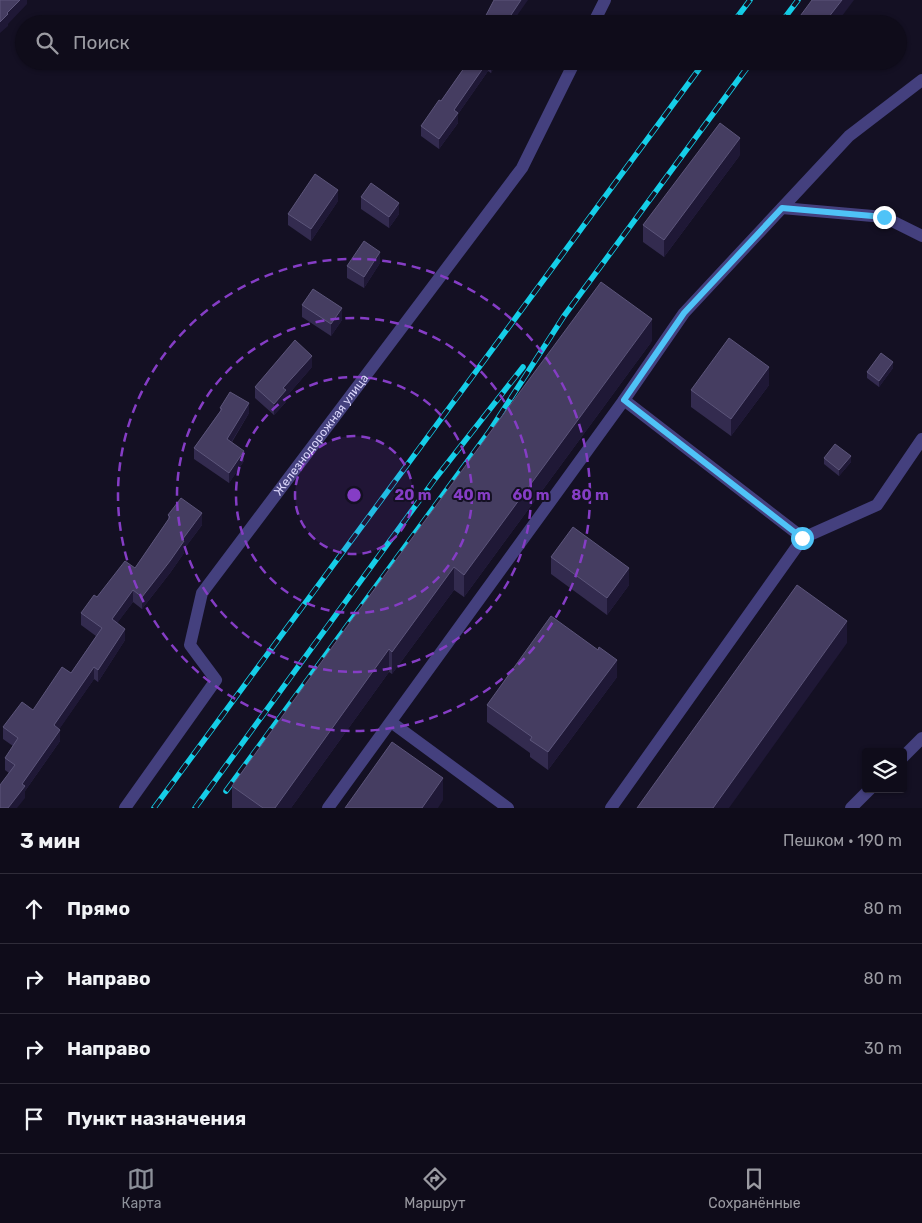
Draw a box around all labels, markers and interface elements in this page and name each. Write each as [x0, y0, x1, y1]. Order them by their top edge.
search box [15, 15, 907, 70]
icon: search [33, 29, 61, 57]
text: Поиск [73, 31, 130, 54]
route end [873, 206, 896, 229]
street label: Железнодорожная улица [271, 371, 371, 498]
centre of rings [345, 486, 363, 504]
text: 20 m [395, 486, 431, 504]
text: 40 m [453, 486, 491, 504]
text: 60 m [513, 486, 549, 504]
text: 80 m [571, 486, 609, 504]
route start [791, 527, 814, 550]
map controls [862, 748, 907, 793]
button: layers [862, 748, 907, 793]
text: 3 мин [20, 828, 80, 853]
text: Пешком · 190 m [783, 831, 902, 850]
icon: ahead [20, 895, 48, 923]
text: Прямо [67, 897, 130, 920]
text: 80 m [864, 899, 902, 918]
icon: right [20, 965, 48, 993]
text: Направо [67, 967, 151, 990]
text: 80 m [864, 969, 902, 988]
icon: right [20, 1035, 48, 1063]
text: Направо [67, 1037, 151, 1060]
text: 30 m [864, 1039, 902, 1058]
icon: arrive [20, 1105, 48, 1133]
text: Пункт назначения [67, 1107, 246, 1130]
tab: Карта [121, 1165, 161, 1212]
tab: Маршрут [404, 1165, 465, 1212]
tab: Сохранённые [708, 1165, 801, 1212]

